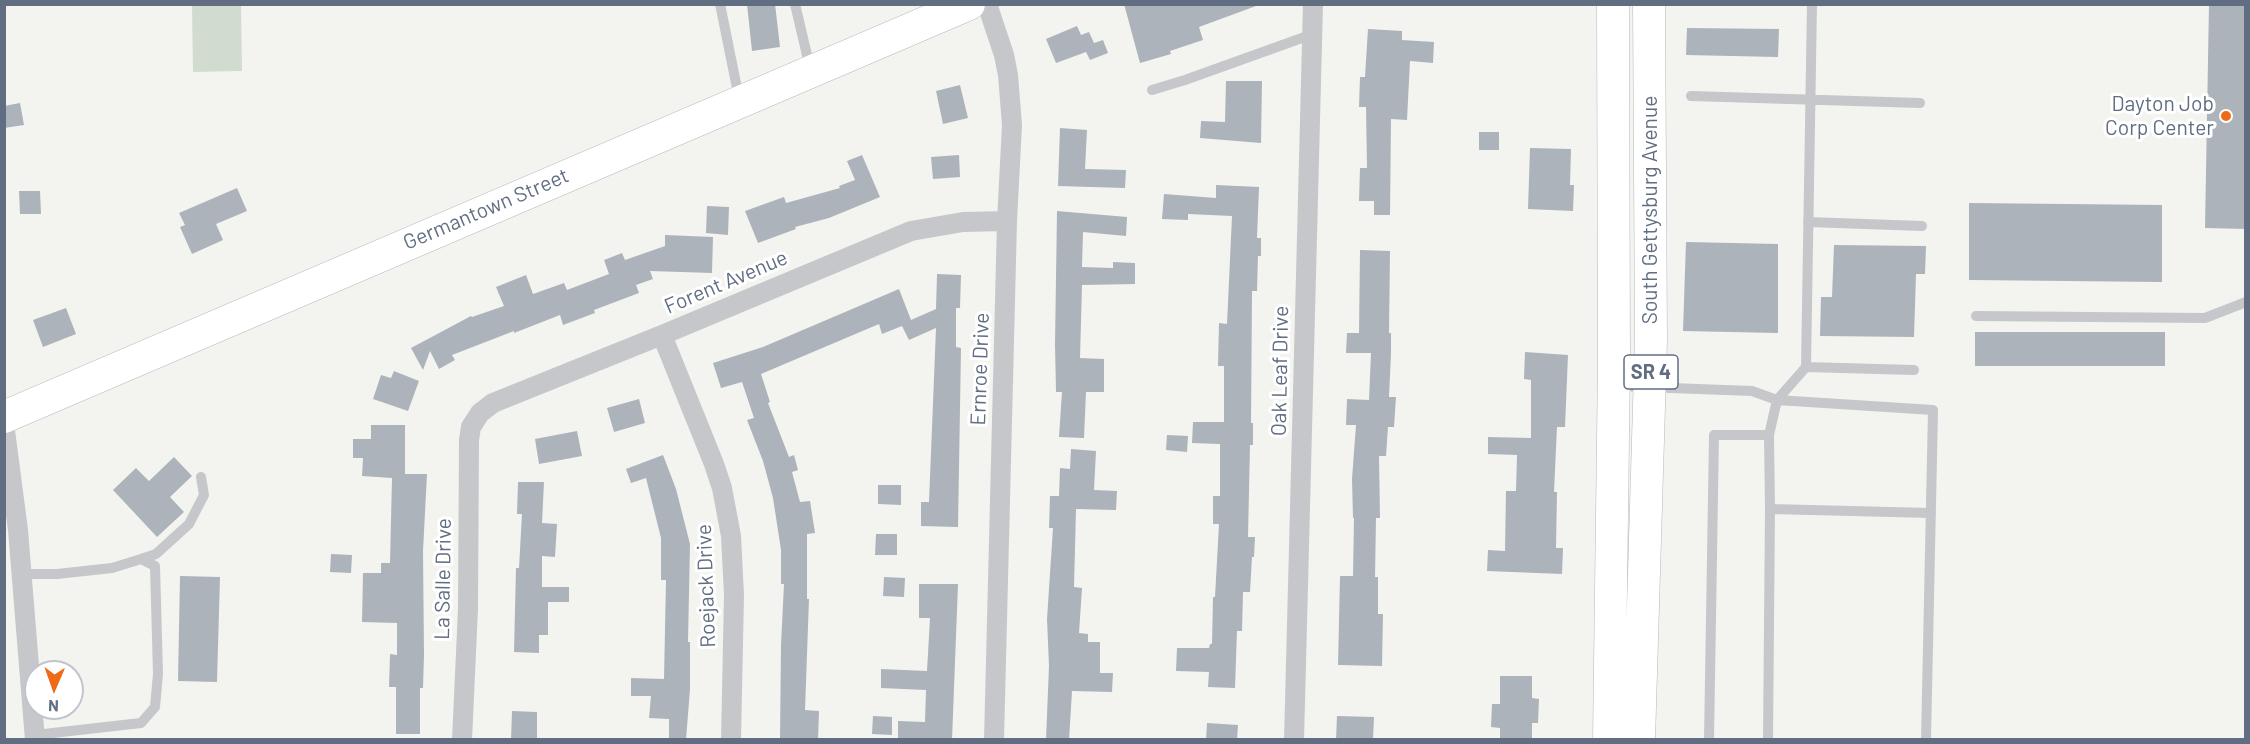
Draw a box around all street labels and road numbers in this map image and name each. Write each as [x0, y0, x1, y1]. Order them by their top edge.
street label: South Gettysburg Avenue [1637, 96, 1663, 324]
street label: Germantown Street [399, 163, 573, 255]
street label: Forent Avenue [661, 245, 791, 319]
street label: Oak Leaf Drive [1266, 306, 1294, 436]
street label: Ernroe Drive [965, 312, 995, 426]
road number: SR 4 [1624, 355, 1678, 389]
street label: La Salle Drive [429, 518, 457, 640]
street label: Roejack Drive [691, 524, 721, 648]

